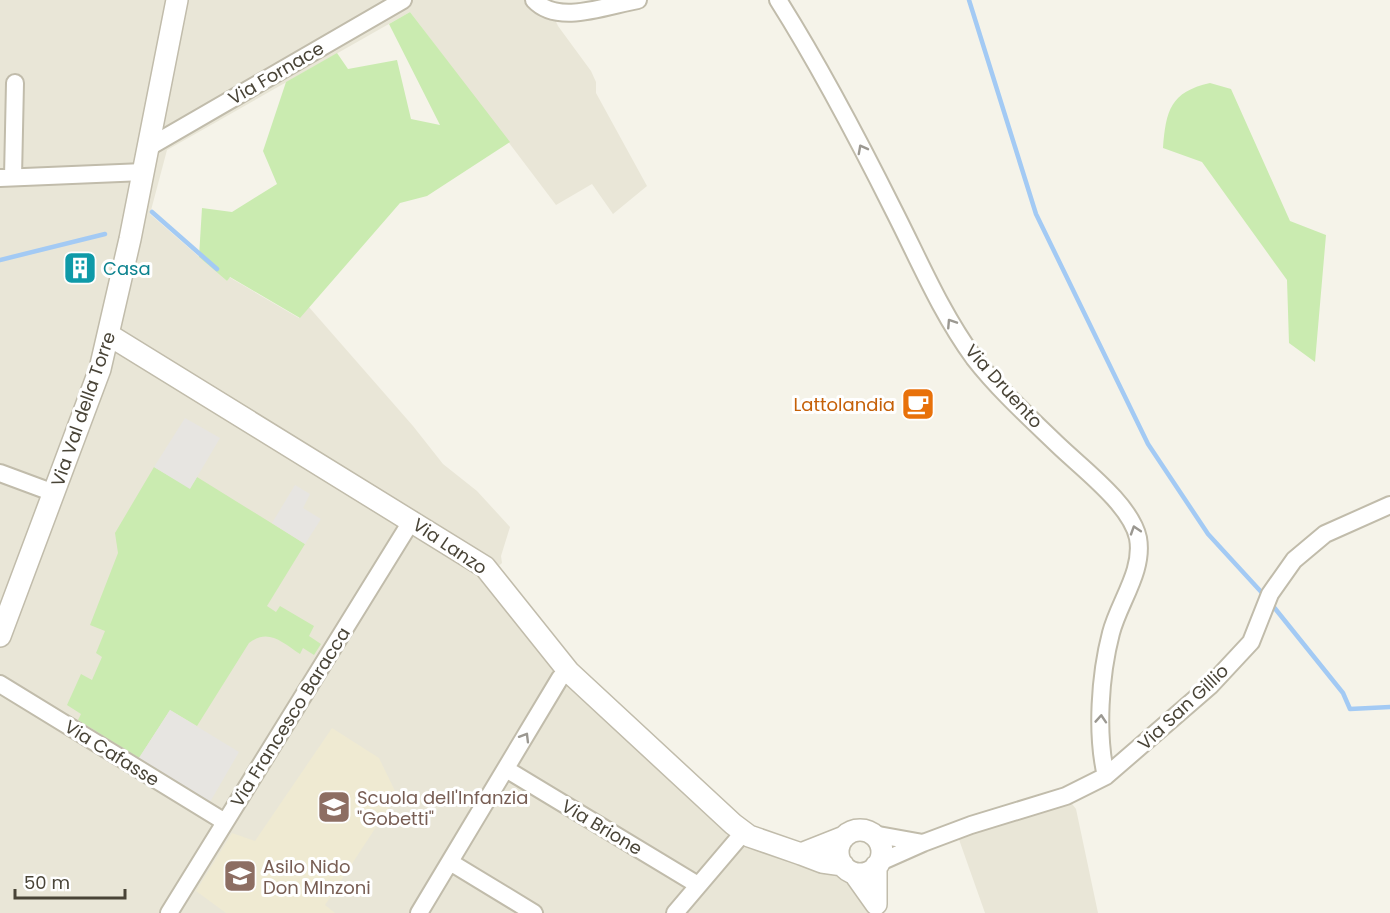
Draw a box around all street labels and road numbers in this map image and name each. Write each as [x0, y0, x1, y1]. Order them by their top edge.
street label: Via Fornace [224, 36, 328, 110]
street label: Via Val della Torre [45, 328, 121, 490]
street label: Via Druento [959, 339, 1049, 433]
street label: Via Lanzo [408, 512, 492, 580]
street label: Via Francesco Baracca [224, 622, 356, 812]
street label: Via San Gillio [1132, 658, 1234, 756]
street label: Via Cafasse [60, 714, 164, 792]
street label: Via Brione [557, 793, 647, 861]

